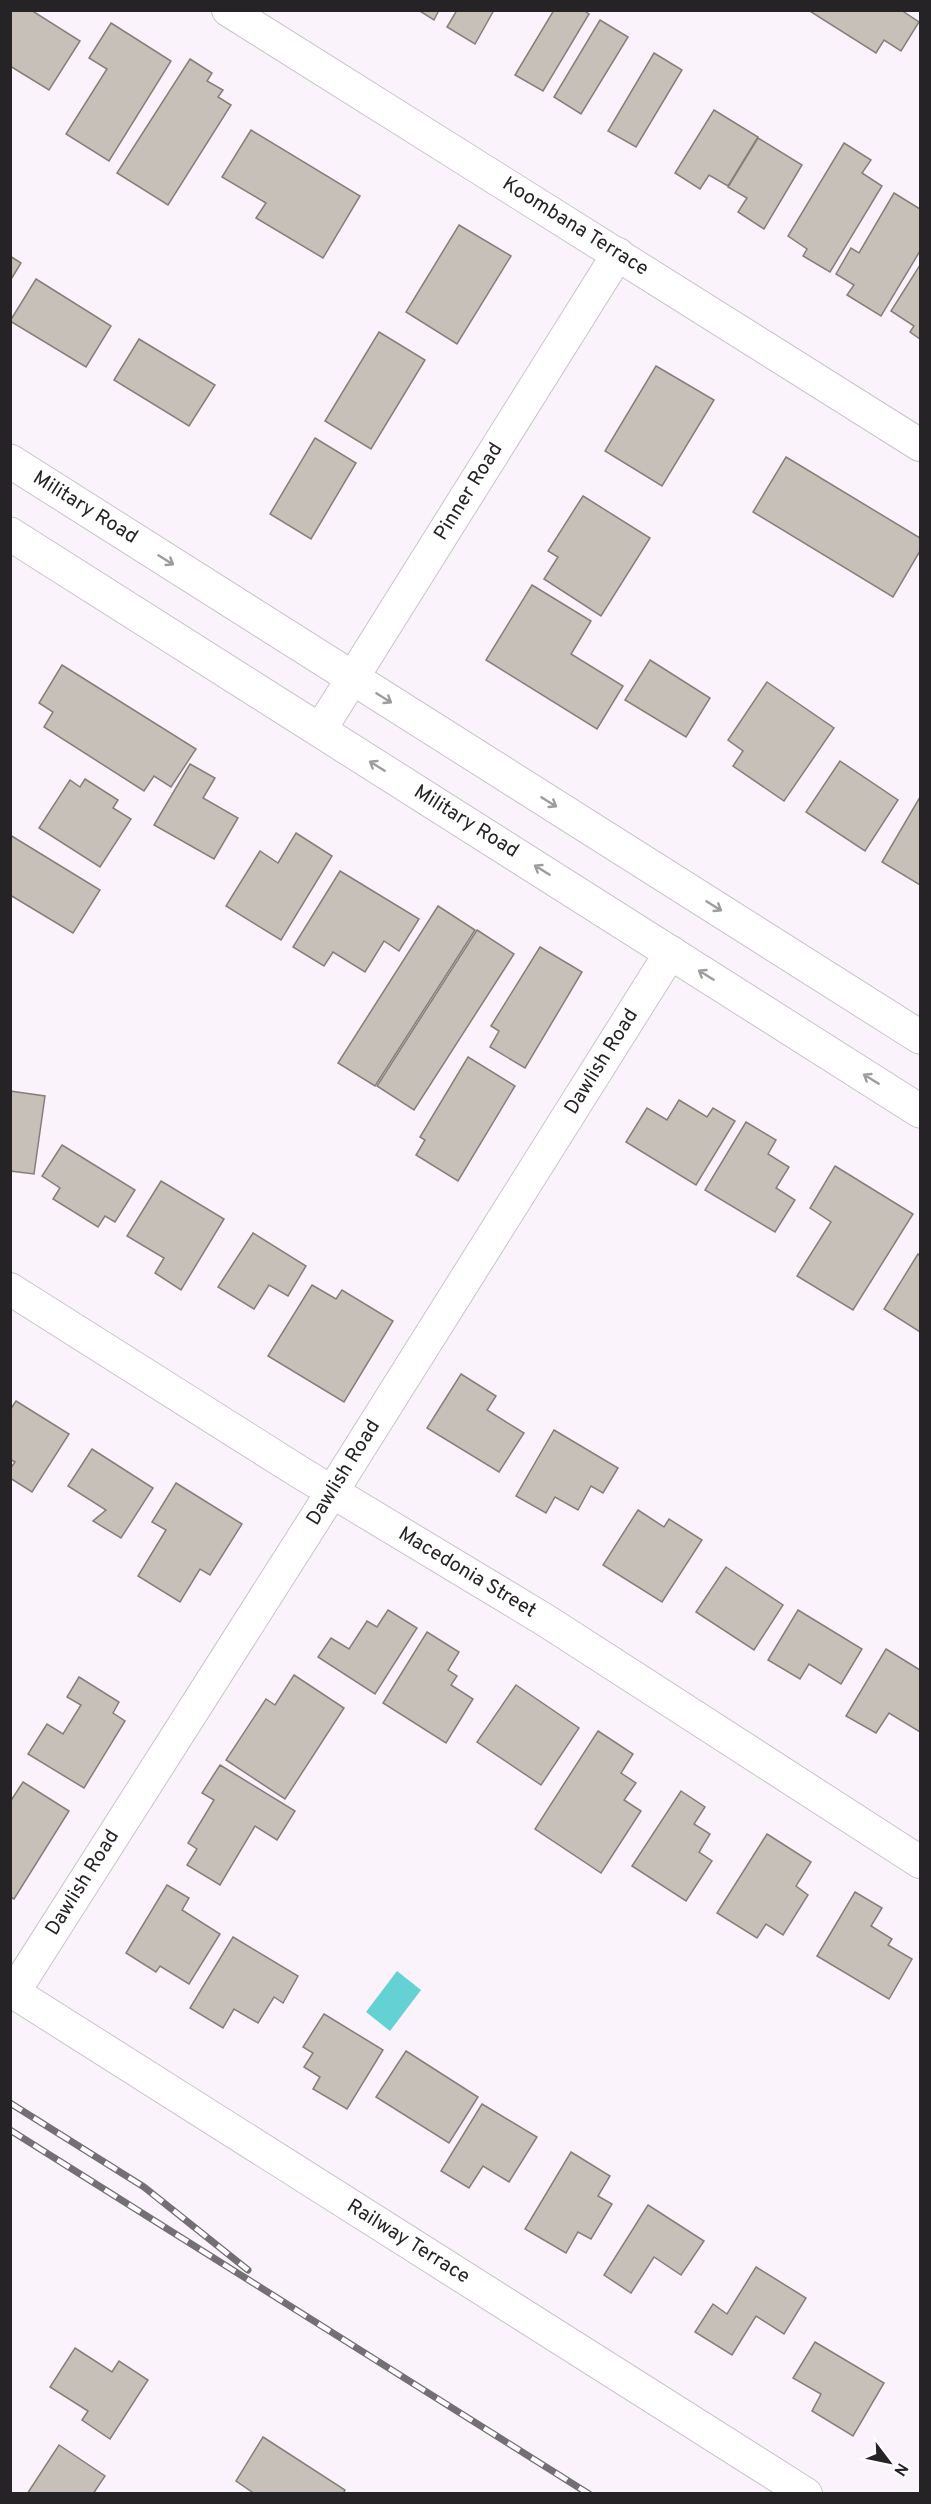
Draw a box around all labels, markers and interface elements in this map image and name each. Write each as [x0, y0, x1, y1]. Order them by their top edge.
street label: Koombana Terrace [497, 171, 653, 283]
street label: Pinner Road [429, 438, 509, 546]
street label: Military Road [28, 465, 142, 551]
one-way arrow [157, 554, 174, 566]
one-way arrow [375, 692, 392, 704]
one-way arrow [369, 760, 386, 772]
street label: Military Road [409, 779, 523, 865]
one-way arrow [540, 797, 557, 809]
one-way arrow [534, 864, 551, 876]
one-way arrow [705, 901, 722, 913]
one-way arrow [698, 969, 715, 981]
street label: Dawlish Road [559, 1004, 645, 1120]
one-way arrow [863, 1073, 880, 1085]
street label: Dawlish Road [301, 1415, 387, 1531]
street label: Macedonia Street [393, 1522, 541, 1624]
street label: Dawlish Road [40, 1825, 126, 1941]
street label: Railway Terrace [341, 2194, 475, 2290]
north arrow [859, 2432, 919, 2492]
text: N [888, 2459, 912, 2479]

